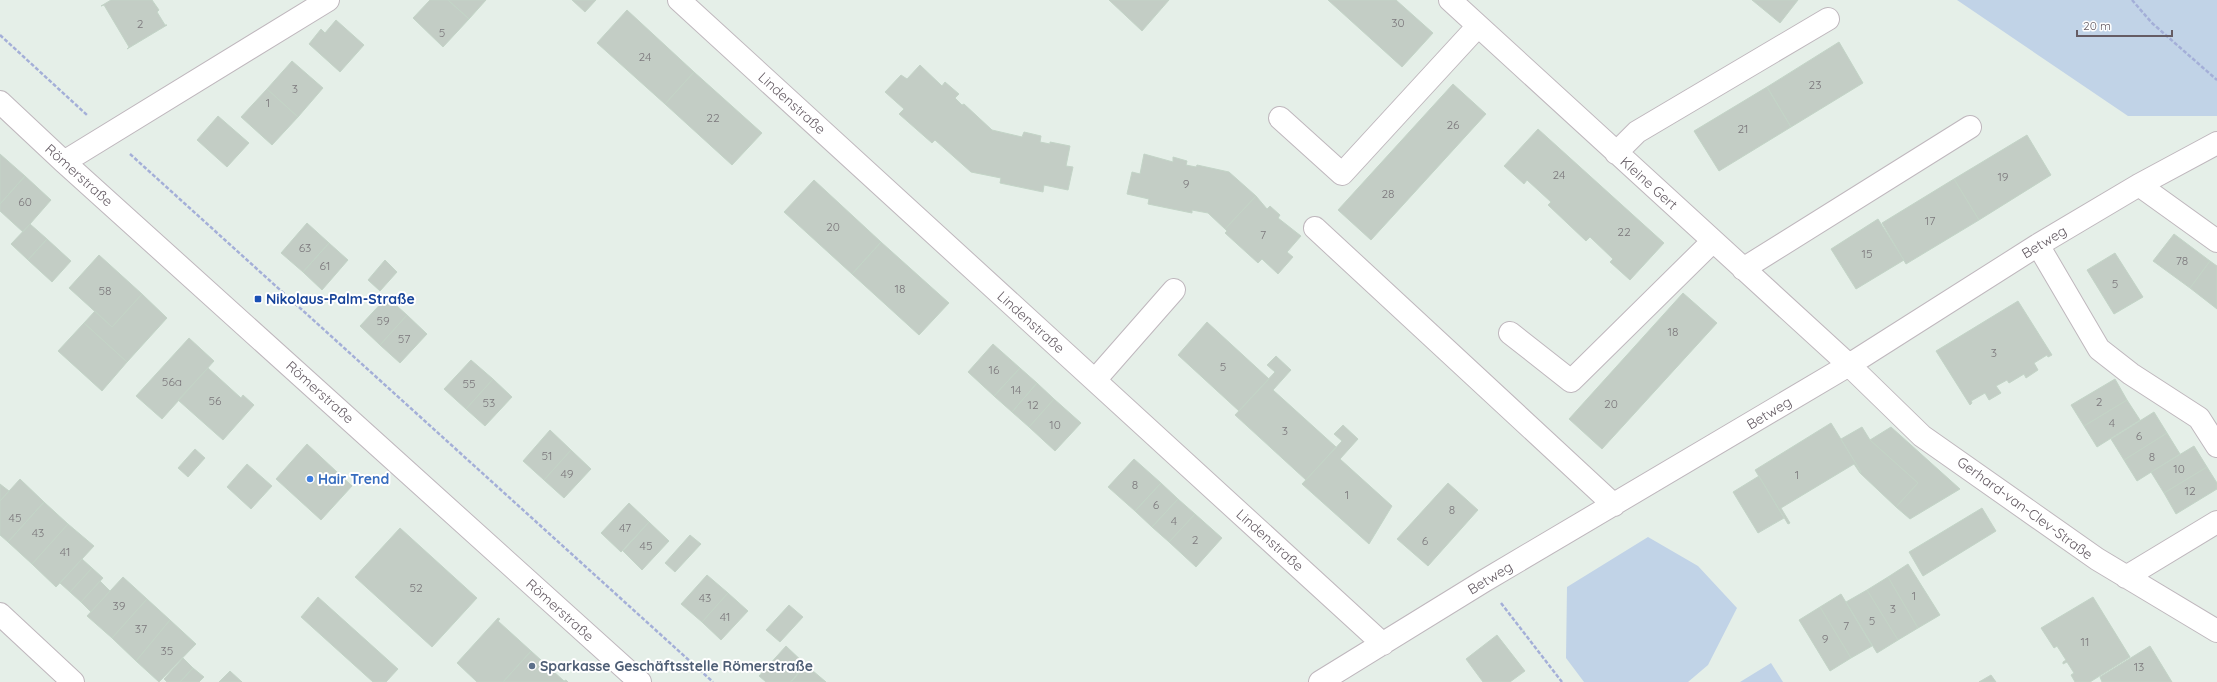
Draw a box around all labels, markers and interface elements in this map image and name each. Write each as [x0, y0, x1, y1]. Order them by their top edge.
scale bar [2077, 12, 2172, 38]
house number: 30 [1391, 15, 1405, 30]
house number: 2 [137, 16, 144, 31]
text: 20 m [2083, 18, 2111, 33]
house number: 5 [439, 25, 445, 40]
house number: 24 [639, 49, 651, 64]
street label: Lindenstraße [755, 68, 829, 138]
house number: 23 [1809, 77, 1821, 92]
house number: 3 [292, 81, 298, 96]
house number: 1 [266, 95, 270, 110]
house number: 22 [706, 110, 720, 125]
house number: 26 [1446, 117, 1460, 132]
house number: 21 [1737, 121, 1749, 136]
street label: Römerstraße [41, 140, 117, 210]
street label: Kleine Gert [1617, 153, 1682, 214]
house number: 24 [1553, 167, 1565, 182]
house number: 19 [1997, 169, 2009, 184]
house number: 9 [1183, 176, 1190, 191]
house number: 28 [1381, 186, 1395, 201]
house number: 60 [18, 194, 32, 209]
house number: 17 [1925, 213, 1935, 228]
house number: 20 [826, 219, 840, 234]
street label: Betweg [2018, 222, 2070, 262]
house number: 22 [1617, 224, 1631, 239]
house number: 7 [1260, 227, 1266, 242]
house number: 63 [299, 240, 311, 255]
house number: 15 [1862, 246, 1872, 261]
house number: 78 [2176, 253, 2188, 268]
house number: 61 [320, 258, 330, 273]
house number: 5 [2112, 276, 2118, 291]
house number: 18 [895, 281, 905, 296]
house number: 58 [98, 283, 112, 298]
street label: Lindenstraße [994, 287, 1068, 357]
place label: Nikolaus-Palm-Straße [266, 290, 415, 308]
marker: Nikolaus-Palm-Straße [253, 294, 263, 304]
house number: 59 [376, 313, 390, 328]
house number: 18 [1668, 324, 1678, 339]
house number: 57 [398, 331, 410, 346]
house number: 3 [1991, 345, 1997, 360]
street label: Römerstraße [282, 357, 358, 427]
house number: 5 [1220, 359, 1226, 374]
house number: 16 [989, 362, 1000, 377]
house number: 56a [162, 374, 182, 389]
house number: 55 [462, 376, 476, 391]
house number: 14 [1011, 382, 1021, 397]
house number: 56 [209, 393, 222, 408]
street label: Betweg [1743, 393, 1795, 433]
house number: 2 [2096, 394, 2103, 409]
house number: 53 [483, 395, 495, 410]
house number: 20 [1604, 396, 1618, 411]
house number: 12 [1027, 397, 1039, 412]
house number: 4 [2109, 415, 2115, 430]
house number: 10 [1049, 417, 1061, 432]
house number: 3 [1282, 423, 1288, 438]
house number: 6 [2136, 428, 2143, 443]
house number: 51 [542, 448, 552, 463]
house number: 8 [2149, 449, 2155, 464]
street label: Gerhard-van-Clev-Straße [1954, 453, 2097, 563]
house number: 10 [2173, 461, 2185, 476]
house number: 49 [561, 466, 574, 481]
house number: 1 [1795, 467, 1799, 482]
place label: Hair Trend [318, 470, 389, 488]
marker: Hair Trend [305, 474, 315, 484]
house number: 8 [1132, 477, 1138, 492]
house number: 12 [2184, 483, 2196, 498]
house number: 1 [1345, 487, 1349, 502]
house number: 6 [1153, 497, 1160, 512]
house number: 8 [1449, 502, 1455, 517]
street label: Lindenstraße [1233, 505, 1307, 575]
house number: 45 [9, 510, 21, 525]
house number: 4 [1171, 513, 1177, 528]
house number: 47 [619, 520, 631, 535]
house number: 43 [32, 525, 44, 540]
house number: 2 [1192, 532, 1199, 547]
house number: 6 [1422, 533, 1429, 548]
house number: 45 [640, 538, 652, 553]
house number: 41 [60, 544, 70, 559]
street label: Betweg [1464, 558, 1516, 598]
street label: Römerstraße [522, 575, 598, 645]
house number: 52 [409, 580, 423, 595]
house number: 1 [1912, 588, 1916, 603]
house number: 43 [699, 590, 711, 605]
house number: 39 [113, 598, 126, 613]
house number: 3 [1890, 601, 1896, 616]
house number: 41 [720, 609, 730, 624]
house number: 5 [1869, 613, 1875, 628]
house number: 7 [1843, 618, 1849, 633]
house number: 37 [135, 621, 147, 636]
house number: 9 [1822, 631, 1829, 646]
house number: 11 [2081, 634, 2089, 649]
house number: 35 [161, 643, 173, 658]
place label: Sparkasse Geschäftsstelle Römerstraße [540, 657, 813, 675]
house number: 13 [2134, 659, 2144, 674]
marker: Sparkasse Geschäftsstelle Römerstraße [527, 661, 537, 671]

